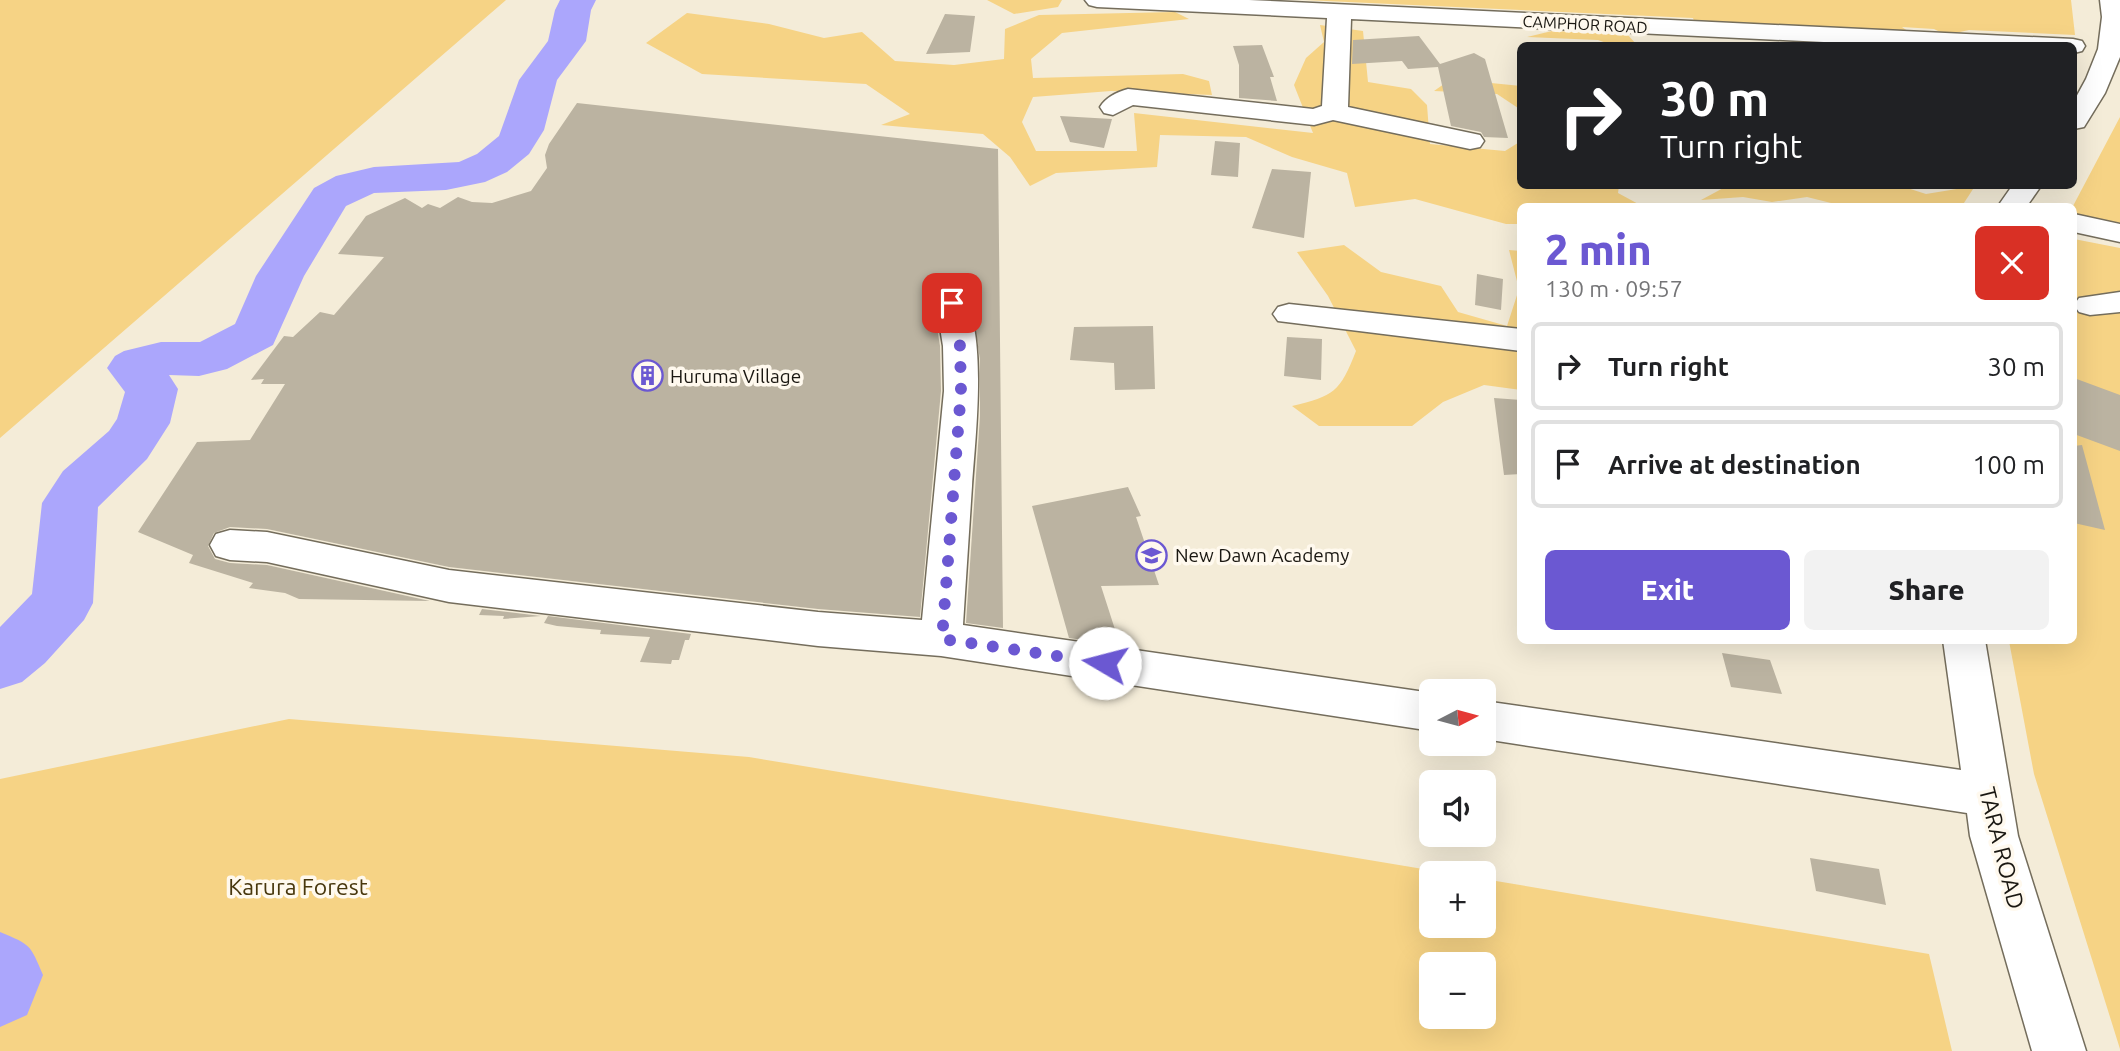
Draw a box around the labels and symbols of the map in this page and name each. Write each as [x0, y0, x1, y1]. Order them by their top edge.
street label: CAMPHOR ROAD [1522, 12, 1648, 36]
pin [922, 273, 982, 333]
building icon: Huruma Village [630, 359, 664, 393]
place label: Huruma Village [670, 365, 801, 387]
school or university icon: New Dawn Academy [1135, 538, 1169, 572]
place label: New Dawn Academy [1175, 544, 1349, 566]
position arrow [1068, 626, 1142, 700]
north arrow [1419, 679, 1496, 756]
street label: TARA ROAD [1975, 784, 2029, 912]
park label: Karura Forest [228, 874, 368, 899]

